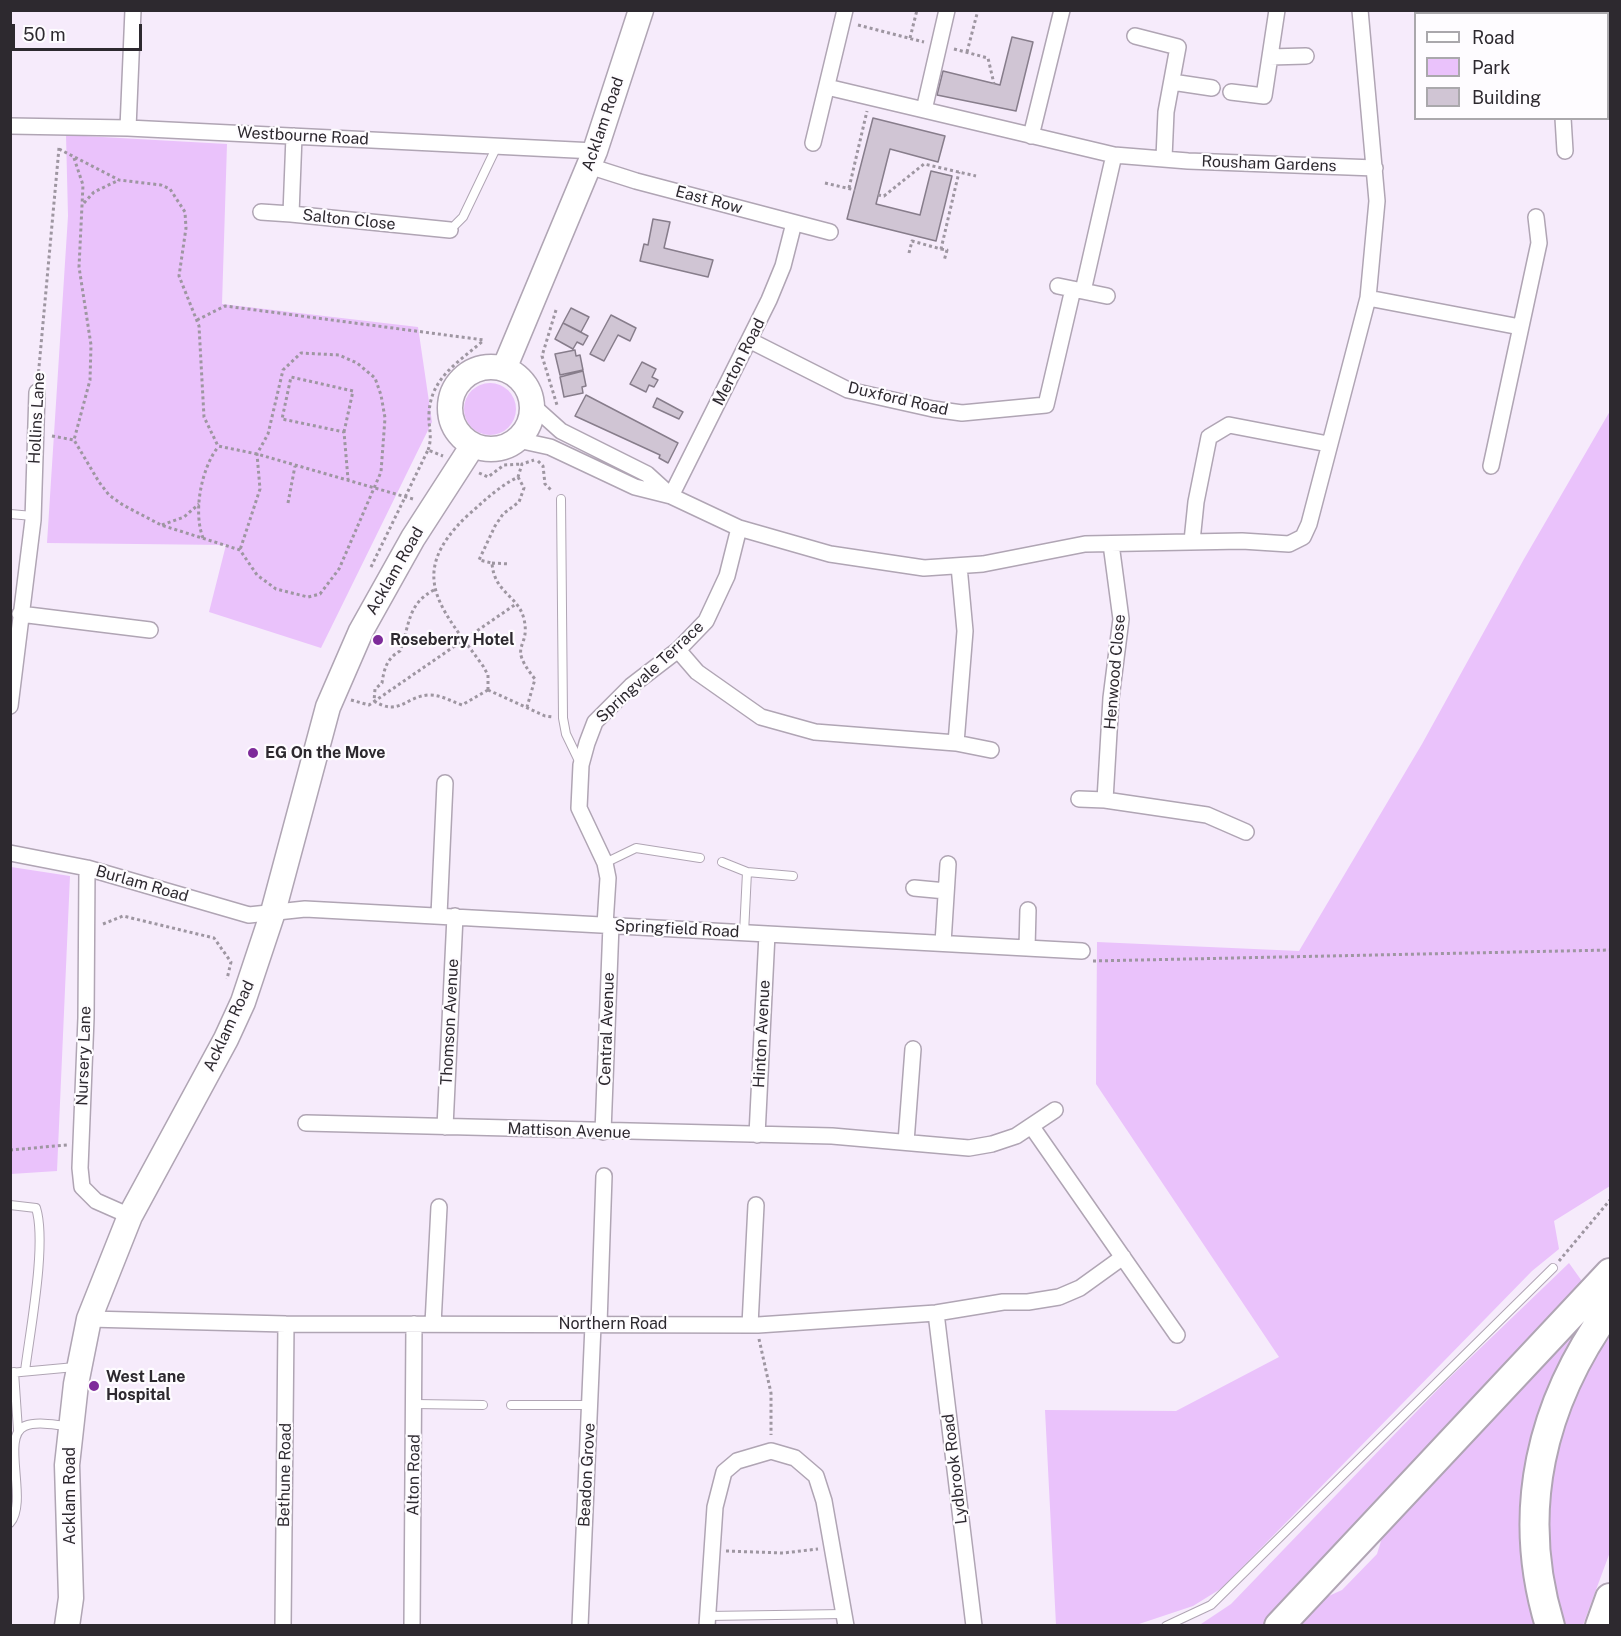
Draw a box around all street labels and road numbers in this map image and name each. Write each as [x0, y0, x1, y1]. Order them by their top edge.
street label: Acklam Road [578, 75, 628, 173]
street label: Westbourne Road [237, 123, 369, 149]
street label: Rousham Gardens [1201, 152, 1337, 176]
street label: East Row [673, 182, 745, 218]
street label: Salton Close [301, 206, 397, 234]
street label: Merton Road [709, 315, 769, 409]
street label: Hollins Lane [25, 372, 49, 464]
street label: Duxford Road [846, 378, 950, 420]
street label: Acklam Road [362, 524, 428, 618]
street label: Henwood Close [1100, 614, 1130, 730]
street label: Springvale Terrace [592, 617, 708, 727]
street label: Burlam Road [93, 862, 191, 906]
street label: Springfield Road [614, 916, 740, 942]
street label: Thomson Avenue [437, 958, 463, 1086]
street label: Central Avenue [595, 972, 619, 1086]
street label: Acklam Road [200, 978, 258, 1074]
street label: Hinton Avenue [750, 979, 774, 1089]
street label: Nursery Lane [73, 1006, 95, 1106]
street label: Mattison Avenue [507, 1119, 631, 1143]
street label: Northern Road [559, 1314, 667, 1334]
street label: Lydbrook Road [939, 1413, 971, 1525]
street label: Bethune Road [274, 1423, 296, 1527]
street label: Beadon Grove [575, 1423, 599, 1527]
street label: Alton Road [404, 1434, 424, 1516]
street label: Acklam Road [60, 1447, 80, 1545]

